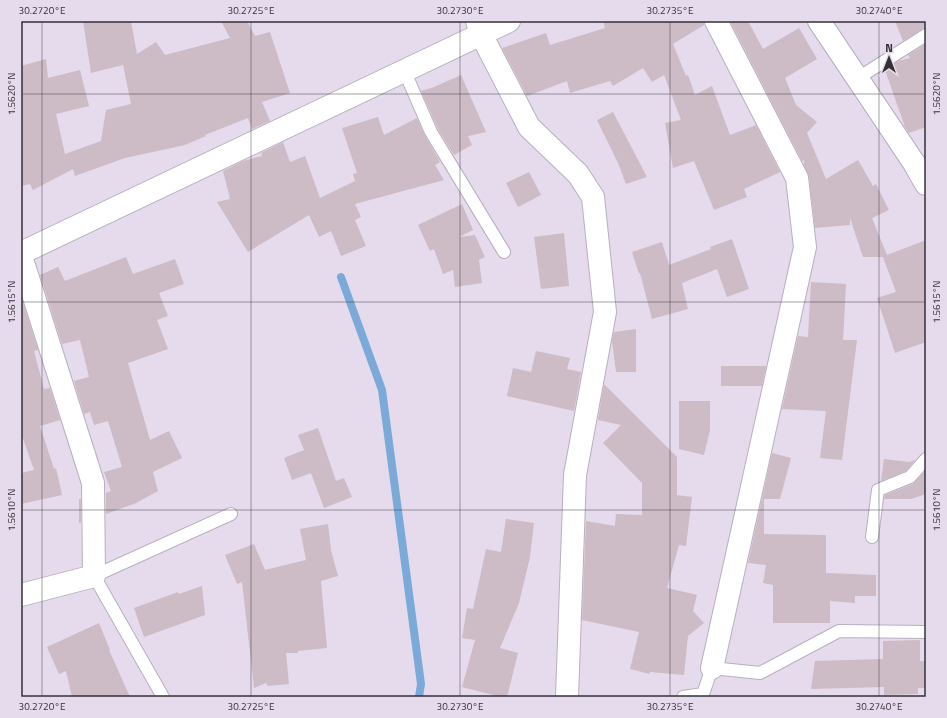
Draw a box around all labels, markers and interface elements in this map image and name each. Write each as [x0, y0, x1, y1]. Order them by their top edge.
text: 30.2720°E [19, 3, 66, 18]
text: 30.2725°E [228, 3, 275, 18]
text: 30.2730°E [437, 3, 484, 18]
text: 30.2735°E [647, 3, 694, 18]
text: 30.2740°E [856, 3, 903, 18]
north arrow [869, 38, 909, 78]
text: N [885, 40, 893, 56]
text: 1.5620°N [4, 73, 19, 115]
text: 1.5620°N [929, 73, 944, 115]
text: 1.5615°N [4, 281, 19, 323]
text: 1.5615°N [929, 281, 944, 323]
text: 1.5610°N [4, 489, 19, 531]
text: 1.5610°N [929, 489, 944, 531]
text: 30.2720°E [19, 699, 66, 714]
text: 30.2725°E [228, 699, 275, 714]
text: 30.2730°E [437, 699, 484, 714]
text: 30.2735°E [647, 699, 694, 714]
text: 30.2740°E [856, 699, 903, 714]

